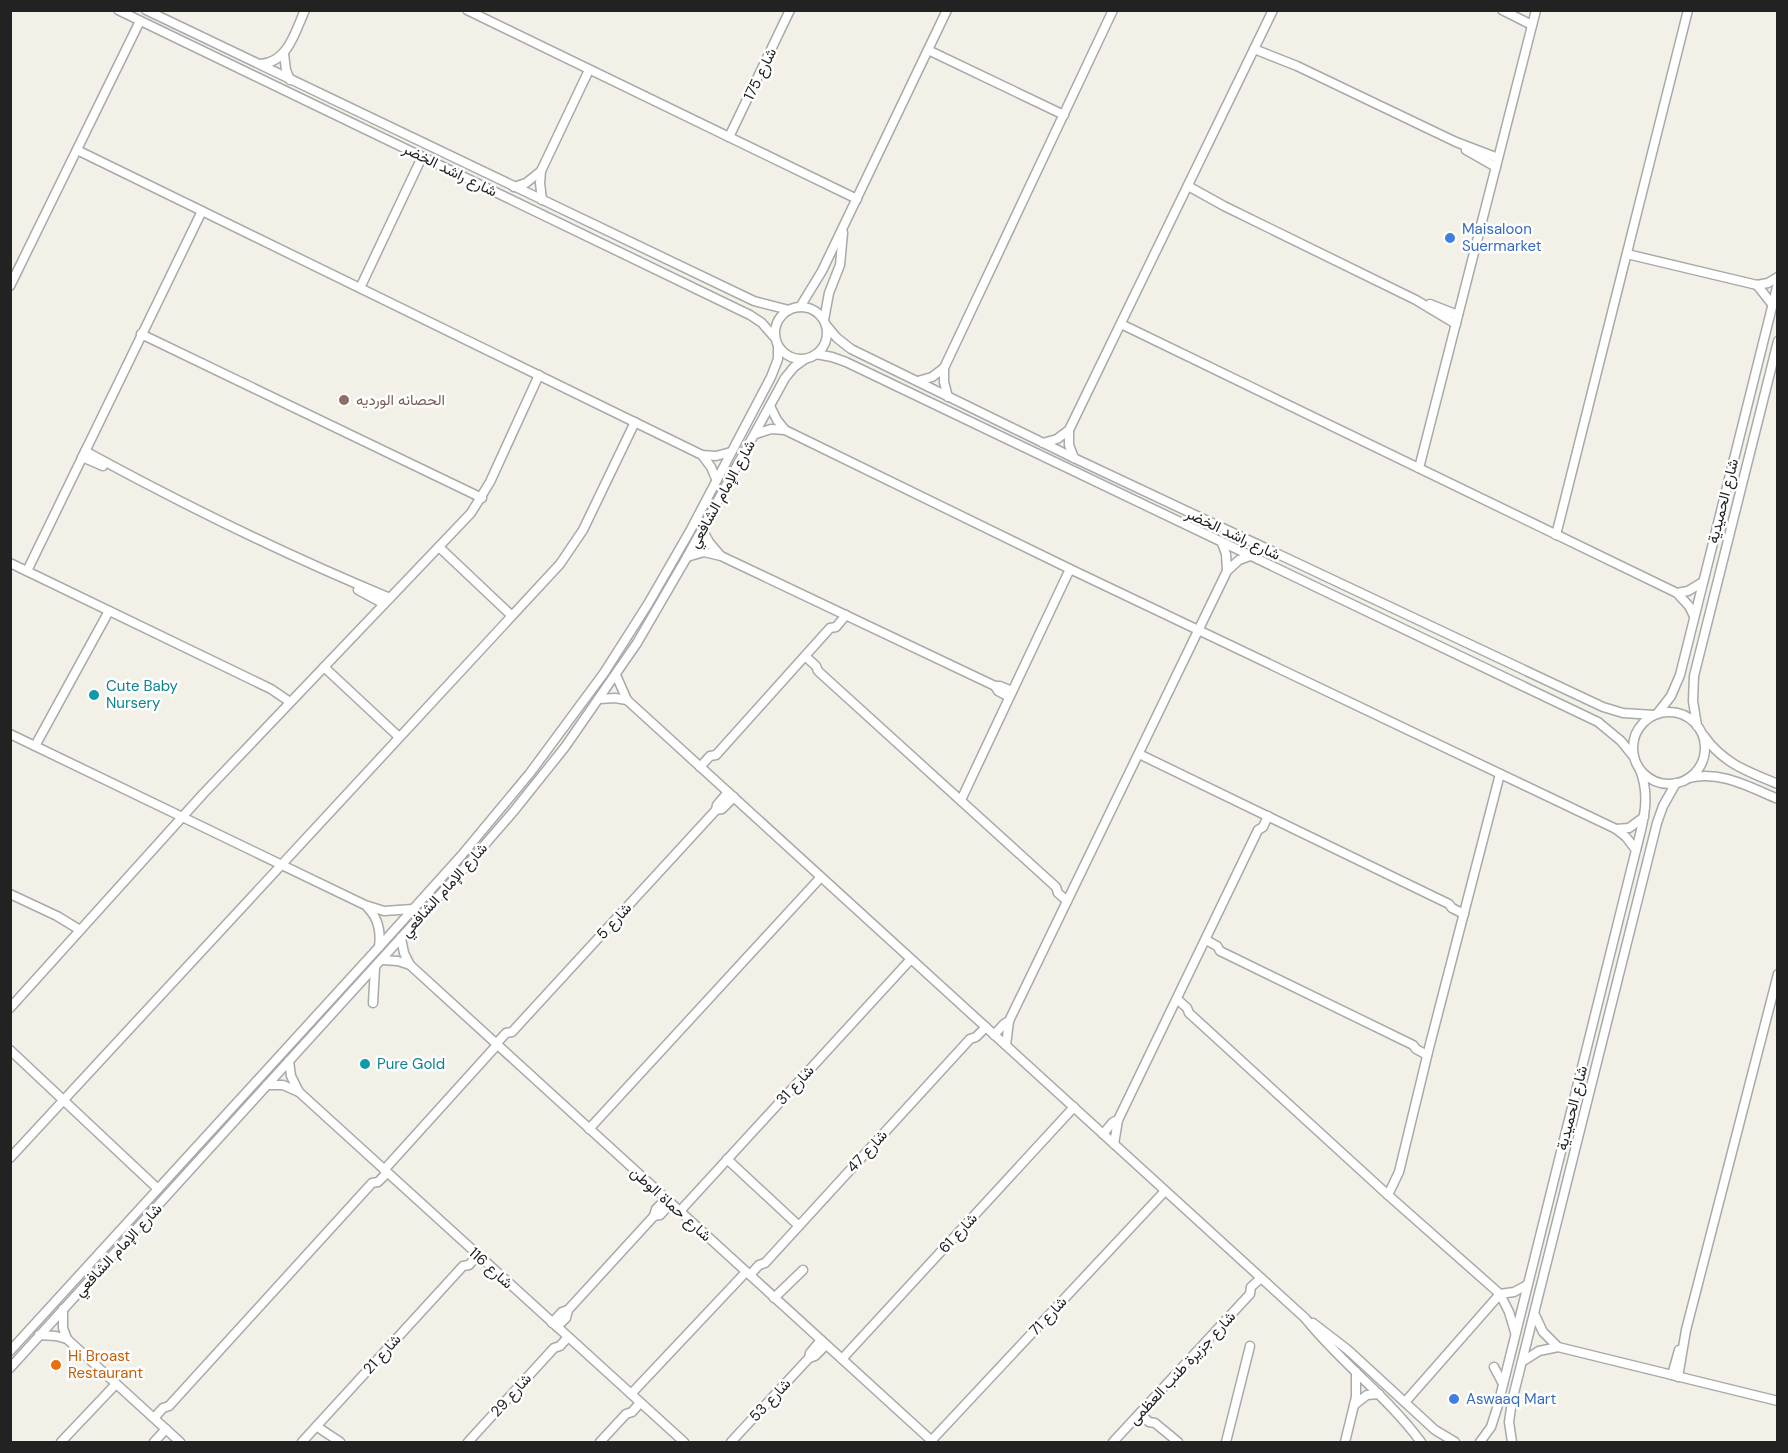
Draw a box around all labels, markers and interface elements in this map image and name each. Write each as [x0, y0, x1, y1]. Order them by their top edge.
street label: شارع 175 [739, 44, 782, 104]
street label: شارع راشد الخضر [398, 138, 500, 202]
place label: Maisaloon Suermarket [1462, 219, 1542, 256]
marker: Maisaloon Suermarket [1443, 231, 1457, 245]
place label: الحصانه الورديه [356, 390, 445, 410]
marker: الحصانه الورديه [337, 393, 351, 407]
street label: شارع الإمام الشافعي [684, 436, 763, 553]
street label: شارع الحميدية [1703, 456, 1744, 546]
street label: شارع راشد الخضر [1181, 503, 1284, 566]
place label: Cute Baby Nursery [106, 676, 179, 713]
marker: Cute Baby Nursery [87, 688, 101, 702]
street label: شارع الإمام الشافعي [396, 838, 494, 943]
street label: شارع 5 [592, 898, 637, 944]
place label: Pure Gold [377, 1054, 445, 1074]
marker: Pure Gold [358, 1057, 372, 1071]
street label: شارع 31 [771, 1061, 819, 1110]
street label: شارع الحميدية [1552, 1063, 1593, 1153]
street label: شارع 47 [842, 1125, 893, 1177]
street label: شارع حماة الوطن [625, 1162, 716, 1247]
street label: شارع الإمام الشافعي [70, 1199, 169, 1303]
street label: شارع 61 [934, 1208, 983, 1258]
street label: شارع 116 [464, 1243, 517, 1294]
street label: شارع 71 [1025, 1292, 1072, 1341]
street label: شارع جزيرة طنب العظمى [1124, 1307, 1241, 1430]
street label: شارع 21 [359, 1330, 406, 1379]
place label: Hi Broast Restaurant [68, 1346, 143, 1383]
marker: Hi Broast Restaurant [49, 1358, 63, 1372]
street label: شارع 29 [486, 1369, 537, 1422]
street label: شارع 53 [745, 1374, 796, 1427]
place label: Aswaaq Mart [1466, 1389, 1556, 1409]
marker: Aswaaq Mart [1447, 1392, 1461, 1406]

